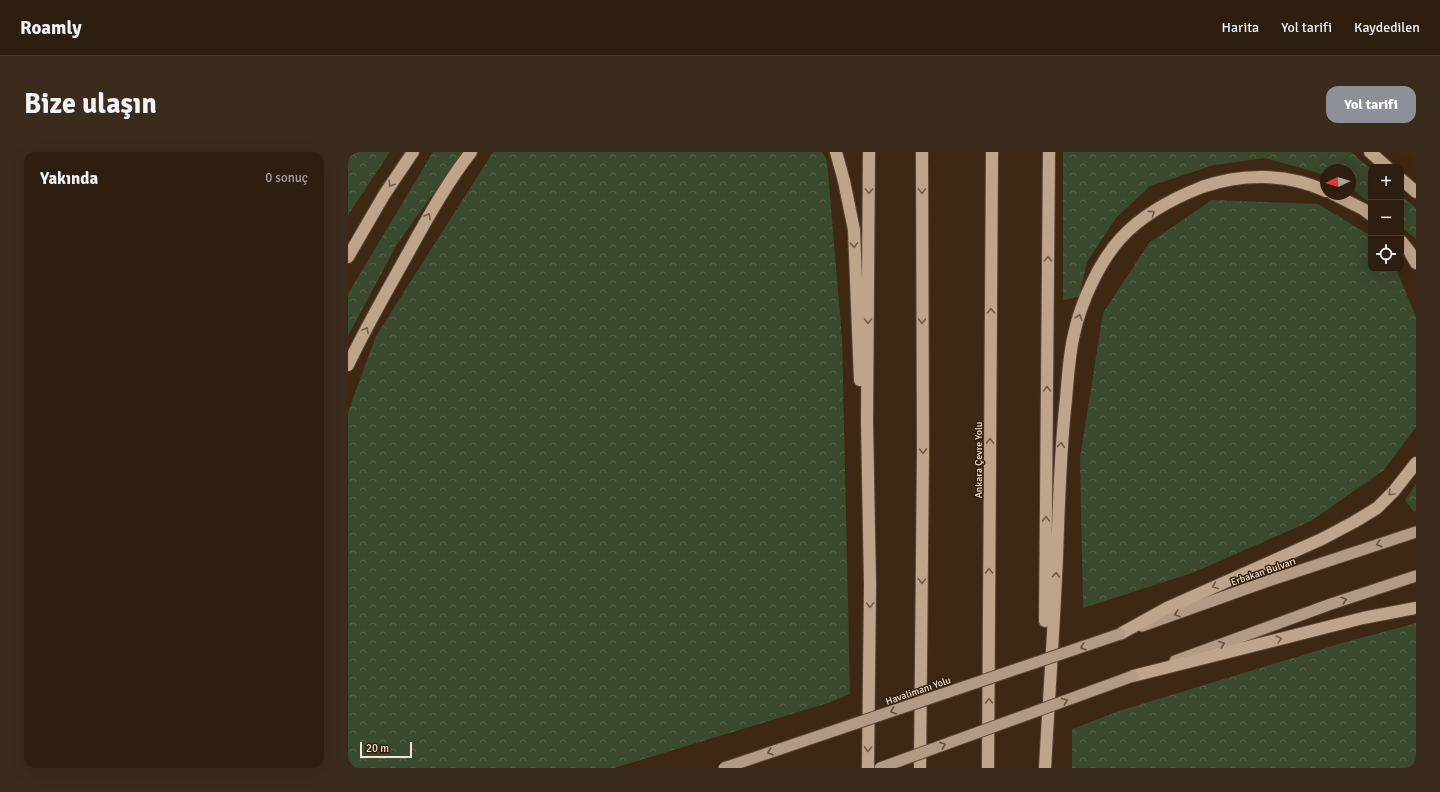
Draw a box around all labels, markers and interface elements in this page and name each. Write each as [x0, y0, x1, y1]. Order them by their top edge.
text: Roamly [20, 16, 82, 40]
text: Harita [1222, 19, 1259, 36]
text: Yol tarifi [1281, 19, 1332, 36]
text: Kaydedilen [1354, 19, 1420, 36]
button: Yol tarifi [1326, 86, 1416, 123]
text: Bize ulaşın [24, 87, 157, 121]
north arrow [1320, 164, 1356, 200]
map controls [1368, 164, 1404, 272]
button: + [1368, 164, 1404, 200]
text: Yakında [40, 168, 98, 189]
text: 0 sonuç [265, 170, 308, 186]
one-way arrow [389, 180, 396, 187]
one-way arrow [865, 188, 873, 194]
one-way arrow [918, 188, 926, 194]
button: − [1368, 200, 1404, 236]
one-way arrow [1148, 210, 1155, 218]
one-way arrow [424, 213, 431, 220]
button: locate [1368, 236, 1404, 272]
one-way arrow [850, 242, 859, 248]
one-way arrow [1044, 256, 1052, 262]
one-way arrow [987, 308, 995, 314]
one-way arrow [1074, 314, 1083, 321]
one-way arrow [864, 318, 872, 324]
one-way arrow [918, 318, 926, 324]
one-way arrow [361, 327, 368, 334]
one-way arrow [1043, 386, 1051, 392]
street label: Ankara Çevre Yolu [973, 422, 985, 498]
one-way arrow [986, 438, 994, 444]
one-way arrow [1057, 442, 1066, 448]
one-way arrow [919, 448, 927, 454]
one-way arrow [1388, 488, 1396, 496]
one-way arrow [1042, 516, 1050, 522]
one-way arrow [1376, 540, 1383, 548]
street label: Erbakan Bulvarı [1229, 555, 1297, 589]
one-way arrow [985, 568, 993, 574]
one-way arrow [1051, 572, 1060, 578]
one-way arrow [918, 578, 926, 584]
one-way arrow [1212, 581, 1220, 589]
one-way arrow [1341, 596, 1348, 604]
one-way arrow [866, 602, 874, 608]
one-way arrow [1173, 609, 1180, 617]
one-way arrow [1276, 636, 1283, 644]
one-way arrow [1218, 640, 1225, 648]
one-way arrow [1079, 642, 1086, 650]
street label: Havalimanı Yolu [884, 674, 953, 708]
one-way arrow [1062, 697, 1069, 705]
one-way arrow [985, 698, 993, 704]
one-way arrow [890, 706, 897, 714]
scale bar [360, 740, 412, 759]
text: 20 m [366, 742, 389, 755]
one-way arrow [940, 742, 947, 750]
one-way arrow [864, 746, 872, 752]
one-way arrow [767, 748, 774, 756]

